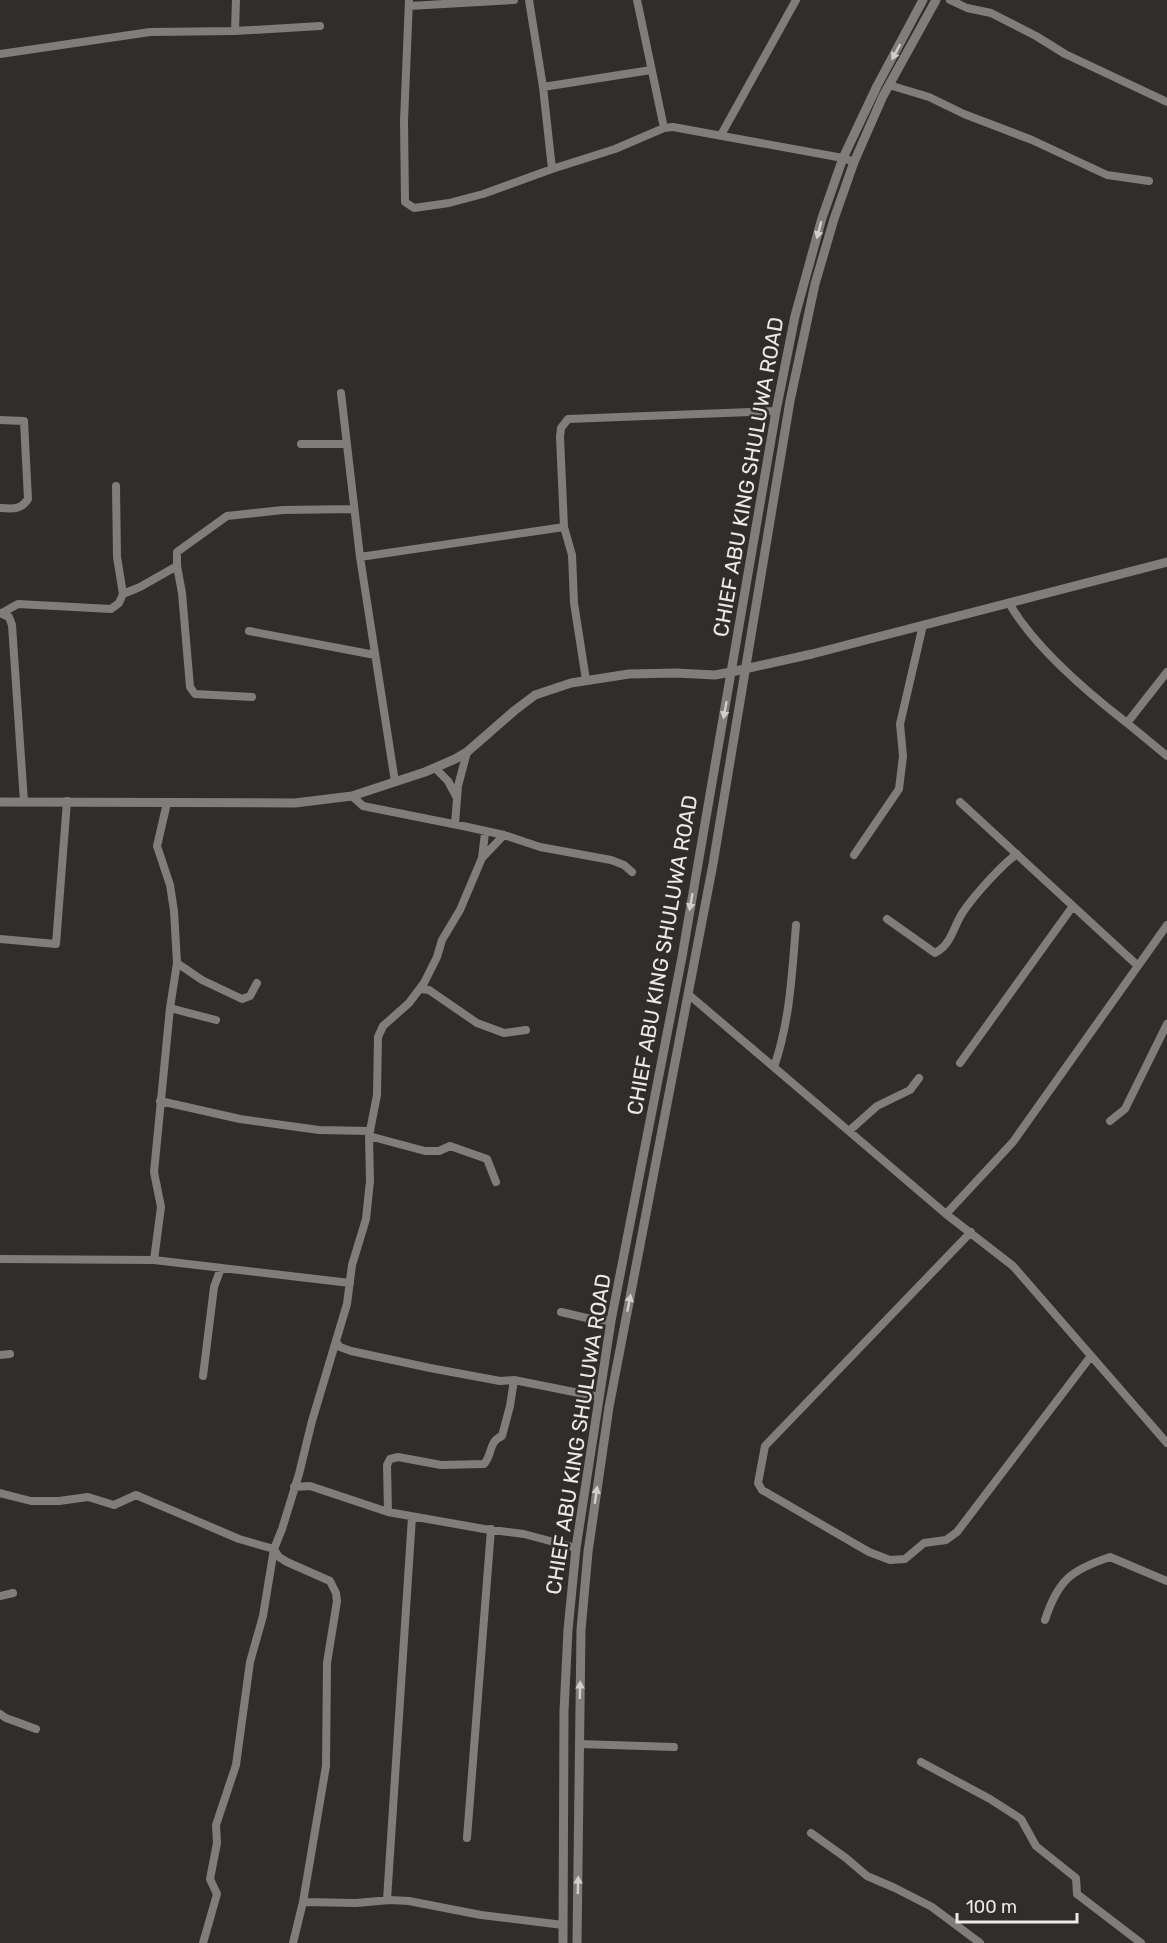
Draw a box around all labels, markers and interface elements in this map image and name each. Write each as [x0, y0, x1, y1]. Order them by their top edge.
one-way arrow [891, 43, 901, 60]
one-way arrow [813, 221, 823, 239]
street label: CHIEF ABU KING SHULUWA ROAD [708, 315, 788, 639]
one-way arrow [720, 700, 729, 719]
street label: CHIEF ABU KING SHULUWA ROAD [622, 793, 702, 1117]
one-way arrow [686, 893, 695, 912]
street label: CHIEF ABU KING SHULUWA ROAD [540, 1272, 616, 1596]
one-way arrow [625, 1294, 634, 1313]
one-way arrow [592, 1486, 601, 1505]
one-way arrow [575, 1680, 585, 1699]
one-way arrow [573, 1875, 583, 1894]
scale bar [957, 1886, 1077, 1924]
text: 100 m [966, 1896, 1017, 1918]

